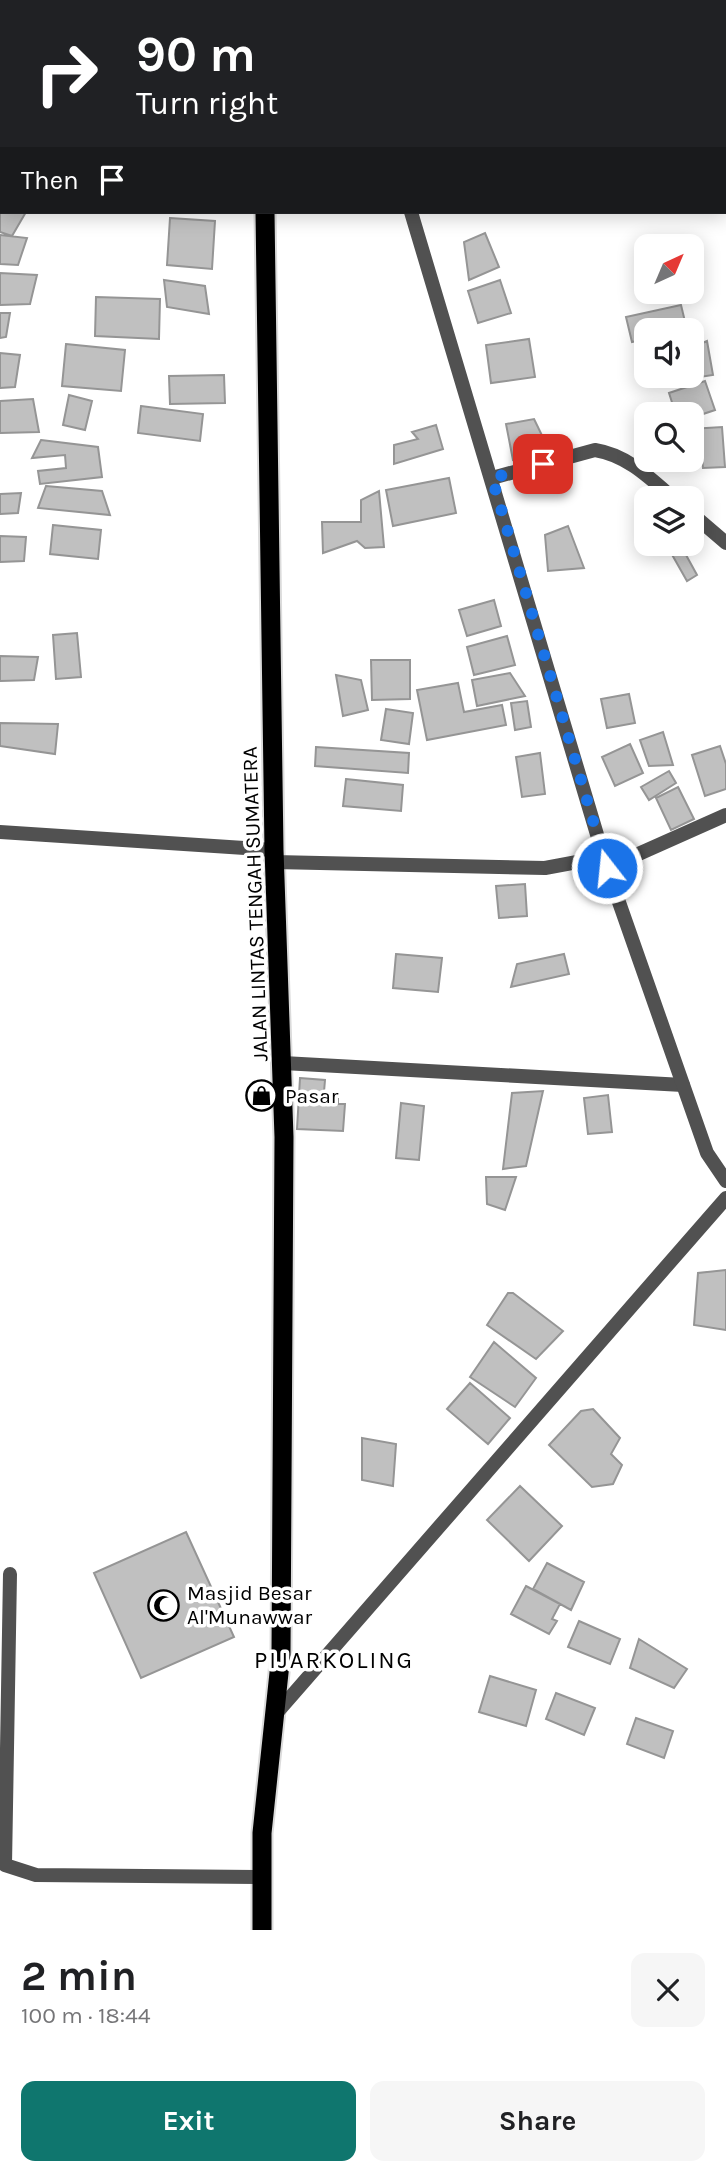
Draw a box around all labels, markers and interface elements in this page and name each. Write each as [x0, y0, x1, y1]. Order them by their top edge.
text: 90 m [136, 26, 256, 83]
icon: right [21, 28, 112, 119]
text: Turn right [136, 85, 278, 122]
icon: arrive [93, 161, 131, 199]
text: Then [21, 165, 79, 196]
north arrow [634, 234, 704, 304]
map controls [634, 234, 704, 556]
button: sound [634, 318, 704, 388]
button: search [634, 402, 704, 472]
pin [513, 434, 573, 494]
icon: arrive [524, 445, 562, 483]
button: layers [634, 486, 704, 556]
street label: JALAN LINTAS TENGAH SUMATERA [238, 746, 272, 1062]
position arrow [570, 831, 644, 905]
shop icon: Pasar [245, 1079, 279, 1113]
place label: Pasar [285, 1084, 339, 1108]
place label: Masjid Besar Al'Munawwar [187, 1581, 313, 1629]
mosque icon: Masjid Besar Al'Munawwar [147, 1588, 181, 1622]
district label: PIJARKOLING [254, 1646, 414, 1674]
text: 2 min [21, 1951, 137, 2001]
button: close [631, 1953, 705, 2027]
text: 100 m · 18:44 [21, 2002, 151, 2029]
button: Exit [21, 2081, 356, 2161]
button: Share [370, 2081, 705, 2161]

